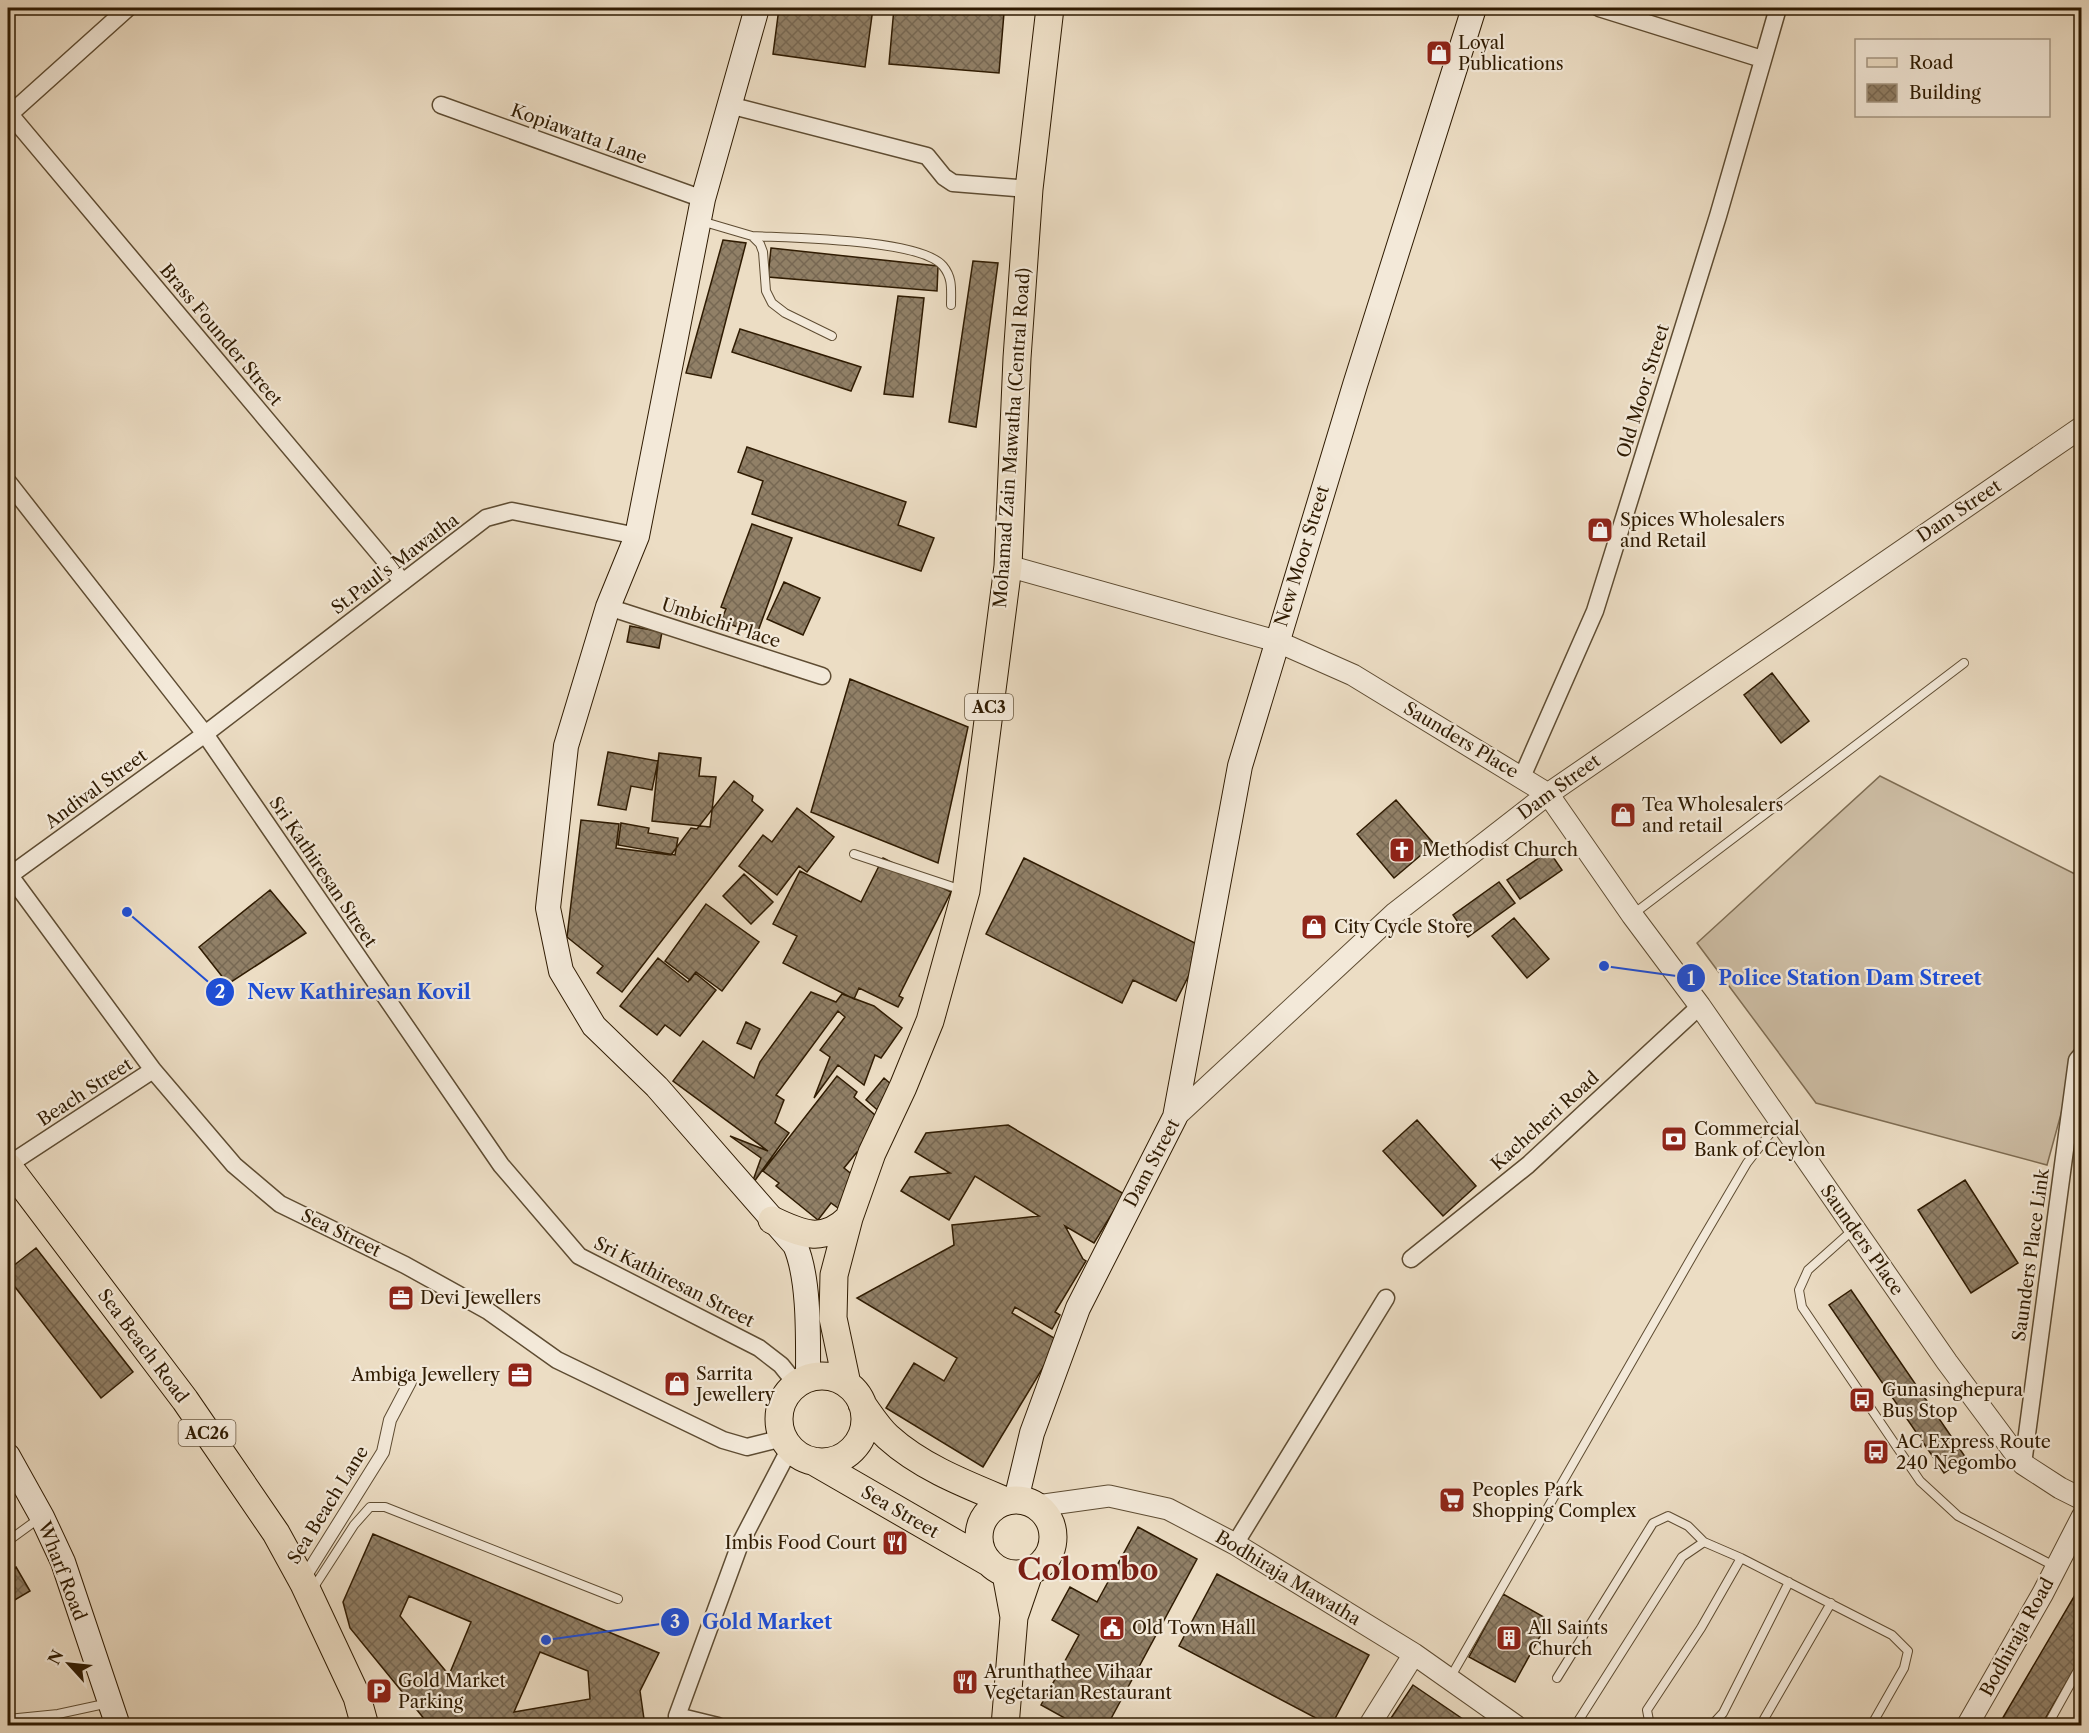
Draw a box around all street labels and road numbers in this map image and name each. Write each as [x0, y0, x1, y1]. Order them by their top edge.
street label: Kopiawatta Lane [508, 99, 650, 169]
street label: Brass Founder Street [155, 260, 287, 411]
street label: Mohamad Zain Mawatha (Central Road) [989, 267, 1035, 609]
street label: Old Moor Street [1612, 321, 1674, 461]
street label: Dam Street [1913, 475, 2006, 547]
street label: New Moor Street [1270, 482, 1334, 629]
street label: St.Paul's Mawatha [327, 509, 463, 619]
street label: Umbichi Place [659, 593, 783, 653]
road number: AC3 [965, 694, 1013, 720]
street label: Saunders Place [1400, 697, 1522, 783]
street label: Andival Street [40, 744, 152, 834]
street label: Dam Street [1513, 749, 1605, 824]
street label: Sri Kathiresan Street [264, 792, 382, 952]
street label: Beach Street [33, 1053, 137, 1131]
street label: Kachcheri Road [1487, 1067, 1603, 1175]
street label: Dam Street [1120, 1115, 1185, 1211]
street label: Saunders Place Link [2008, 1166, 2054, 1343]
street label: Saunders Place [1816, 1180, 1908, 1300]
street label: Sea Street [298, 1204, 385, 1262]
street label: Sri Kathiresan Street [590, 1232, 758, 1332]
street label: Sea Beach Road [93, 1285, 193, 1407]
road number: AC26 [178, 1420, 236, 1446]
street label: Sea Beach Lane [283, 1442, 373, 1568]
street label: Sea Street [857, 1481, 943, 1543]
street label: Wharf Road [33, 1517, 91, 1624]
street label: Bodhiraja Mawatha [1211, 1526, 1365, 1630]
street label: Bodhiraja Road [1975, 1574, 2059, 1700]

